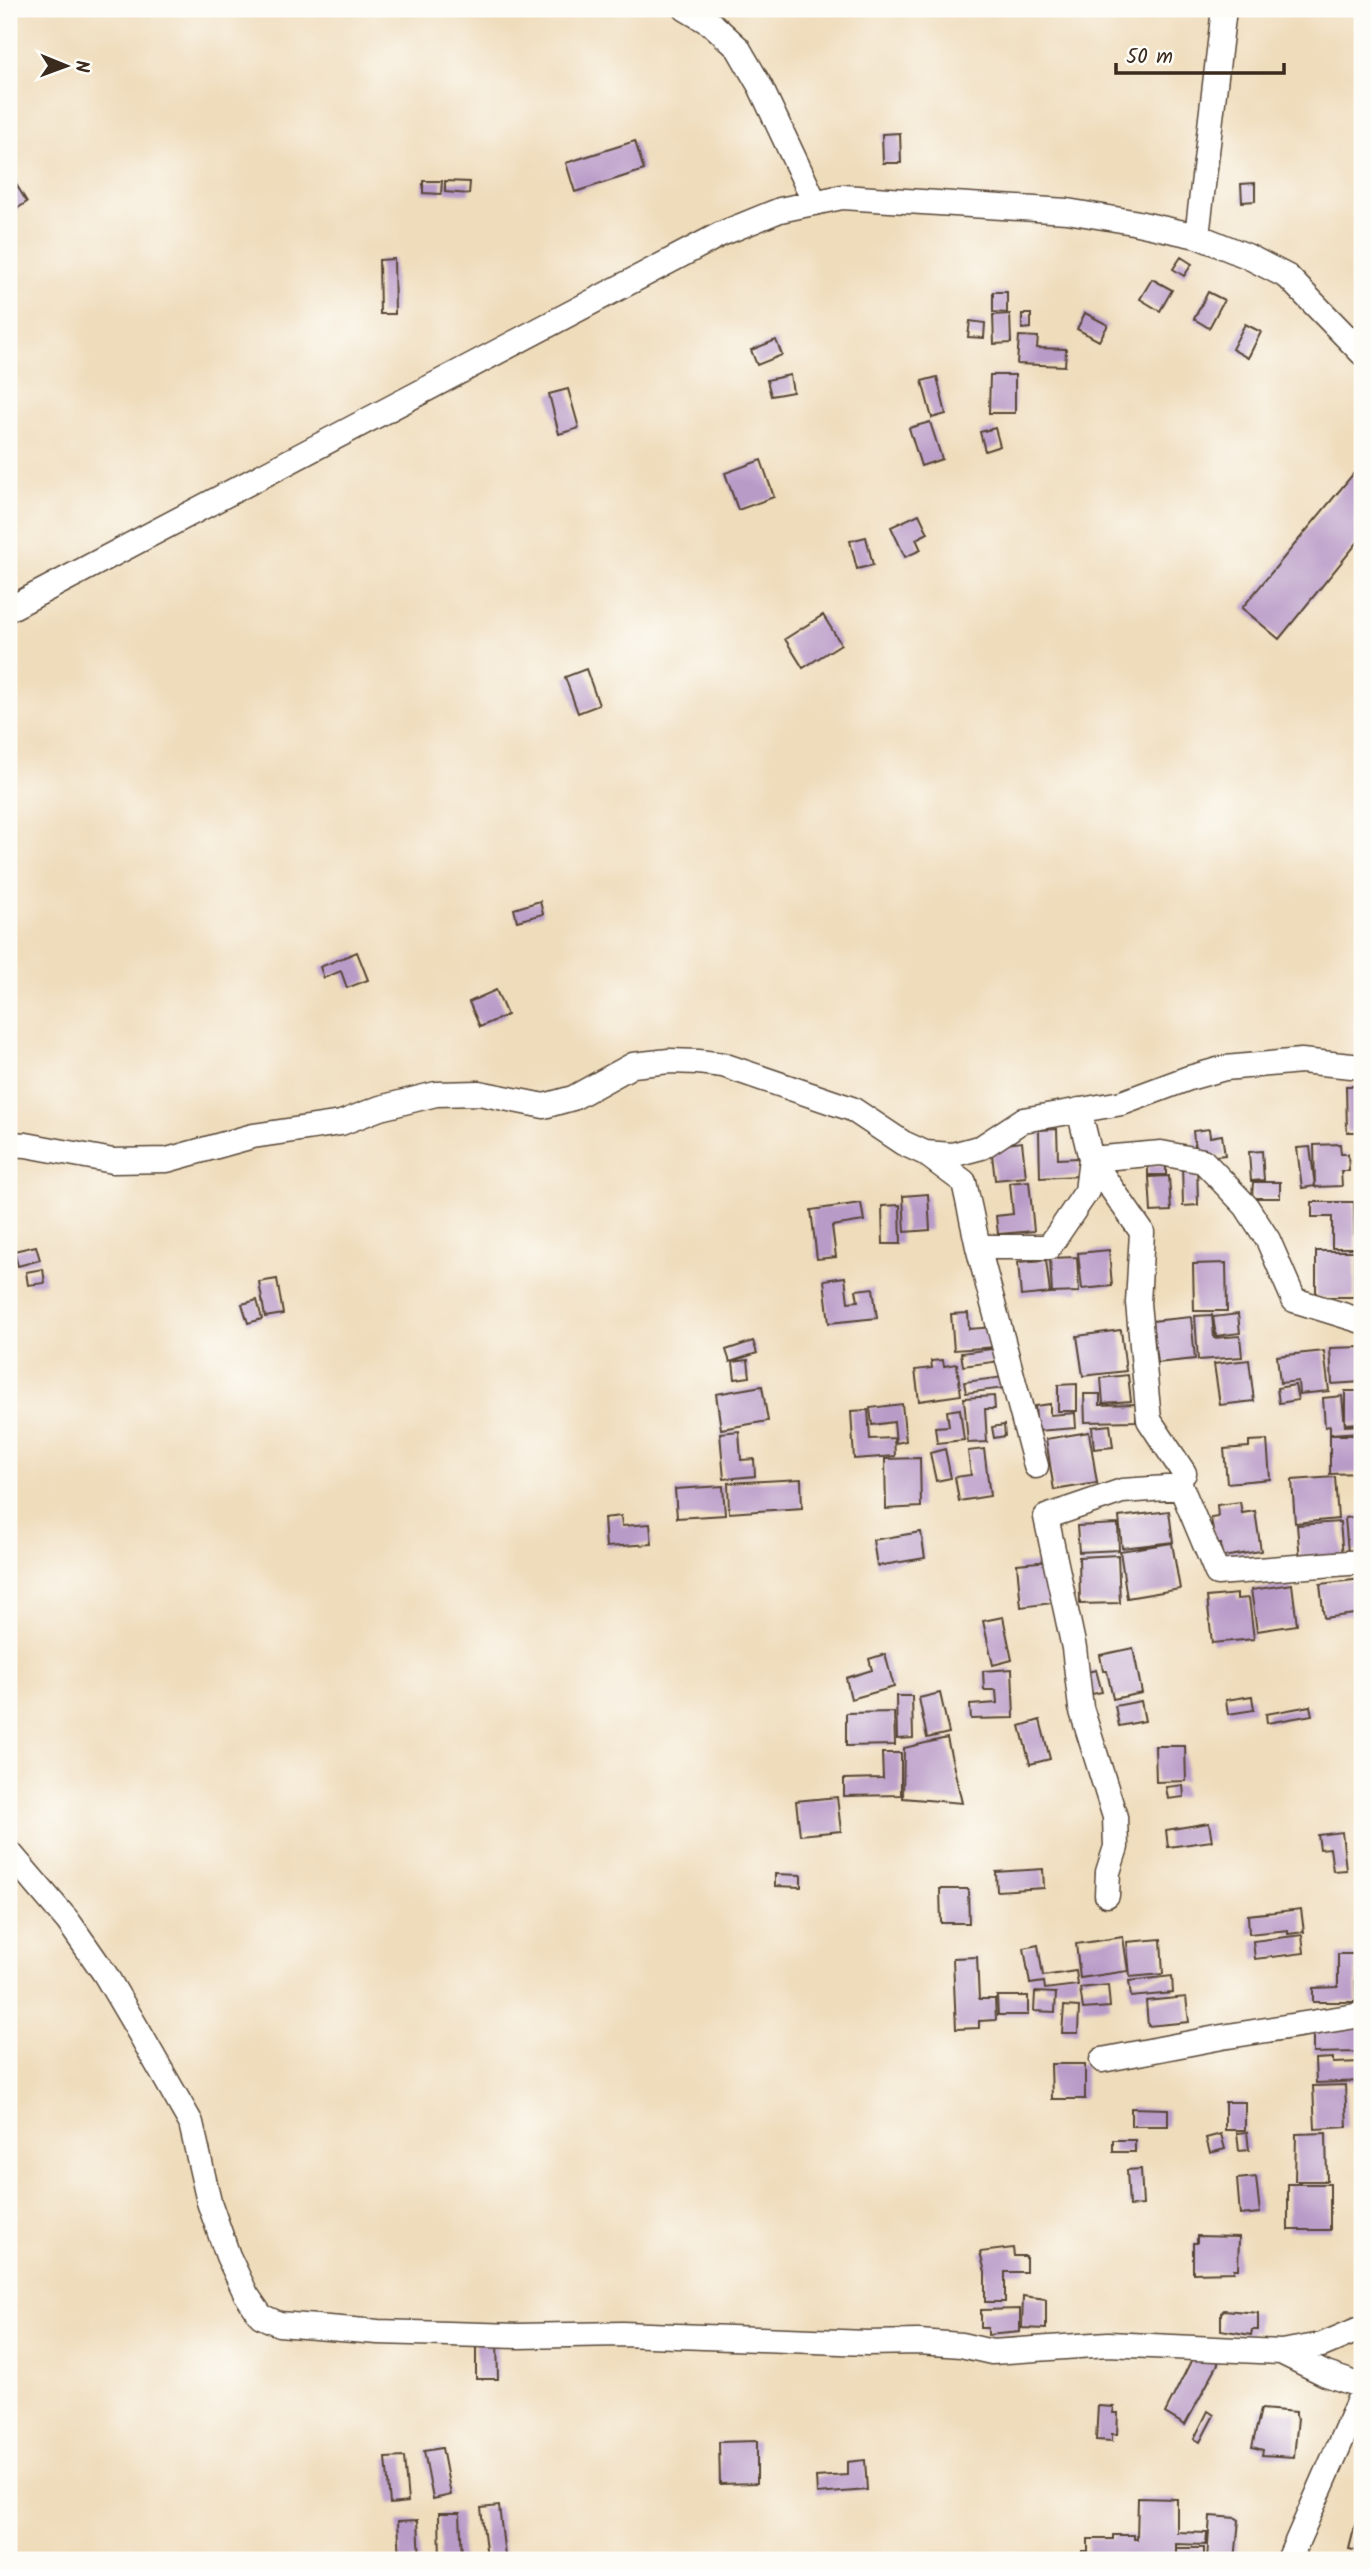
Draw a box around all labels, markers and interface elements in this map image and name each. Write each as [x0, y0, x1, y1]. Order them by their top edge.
north arrow [32, 32, 102, 102]
scale bar [1116, 32, 1284, 76]
text: 50 m [1126, 41, 1173, 74]
text: N [66, 60, 96, 73]

